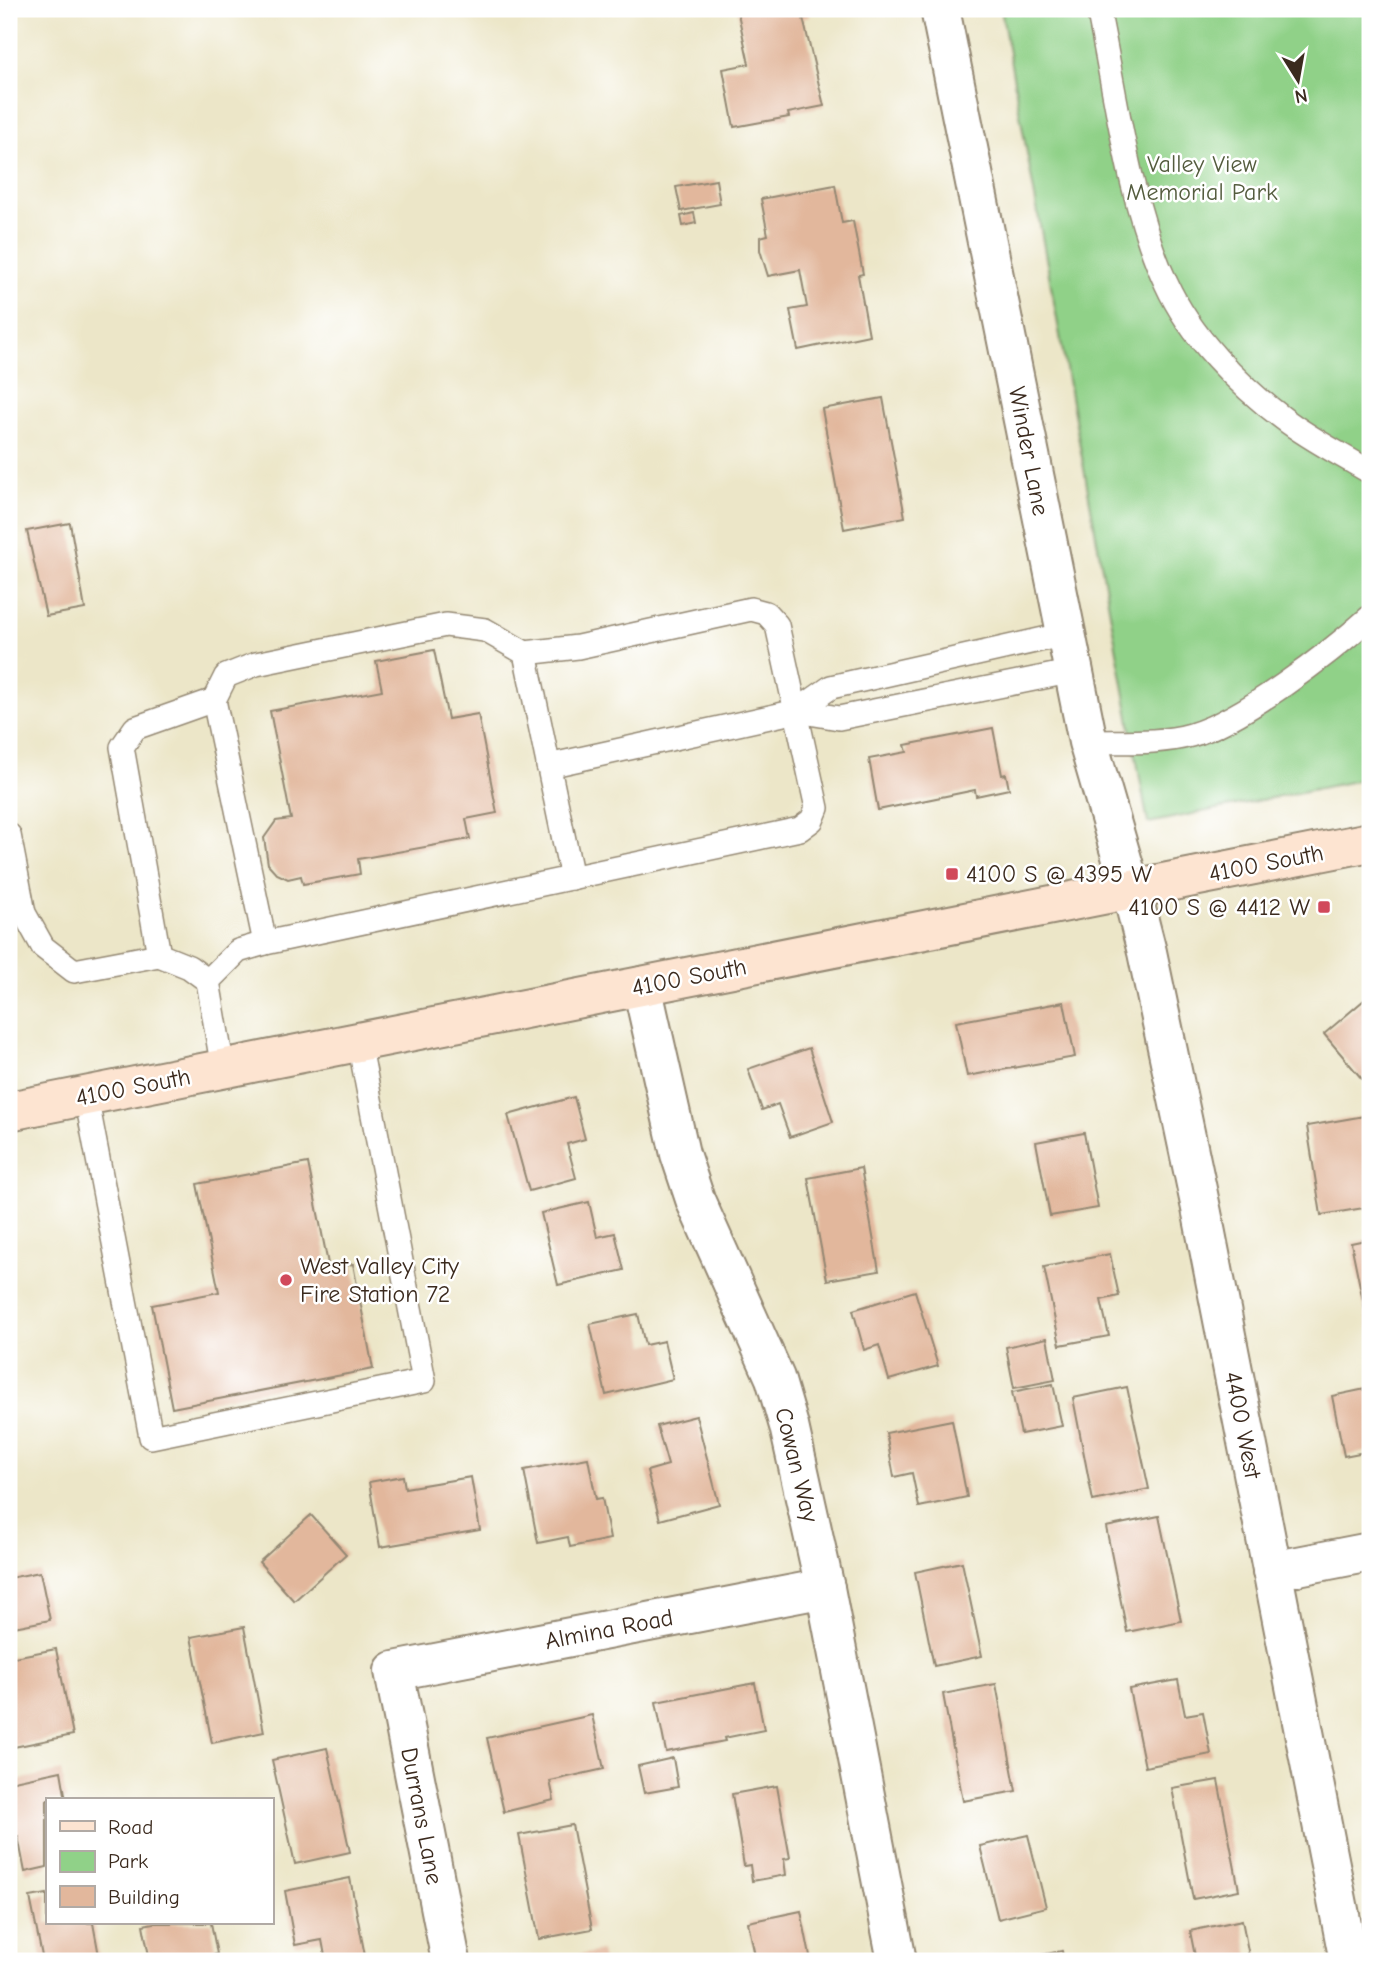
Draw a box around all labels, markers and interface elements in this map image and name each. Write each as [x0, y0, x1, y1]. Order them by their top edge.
north arrow [1264, 46, 1334, 116]
text: N [1293, 84, 1309, 108]
park label: Valley View Memorial Park [1126, 150, 1278, 206]
street label: Winder Lane [1003, 384, 1055, 518]
street label: 4100 South [1206, 838, 1326, 888]
place label: 4100 S @ 4395 W [966, 860, 1152, 888]
marker: 4100 S @ 4395 W [944, 866, 960, 882]
place label: 4100 S @ 4412 W [1128, 893, 1310, 921]
marker: 4100 S @ 4412 W [1316, 899, 1332, 915]
street label: 4100 South [629, 952, 749, 1002]
street label: 4100 South [73, 1062, 193, 1112]
place label: West Valley City Fire Station 72 [300, 1252, 459, 1308]
marker: West Valley City Fire Station 72 [278, 1272, 294, 1288]
street label: 4400 West [1219, 1369, 1267, 1482]
street label: Cowan Way [769, 1405, 825, 1525]
street label: Almina Road [543, 1603, 675, 1655]
street label: Durrans Lane [395, 1745, 449, 1887]
legend [46, 1798, 273, 1924]
text: Road [108, 1815, 153, 1839]
text: Park [108, 1849, 148, 1873]
text: Building [108, 1885, 180, 1909]

